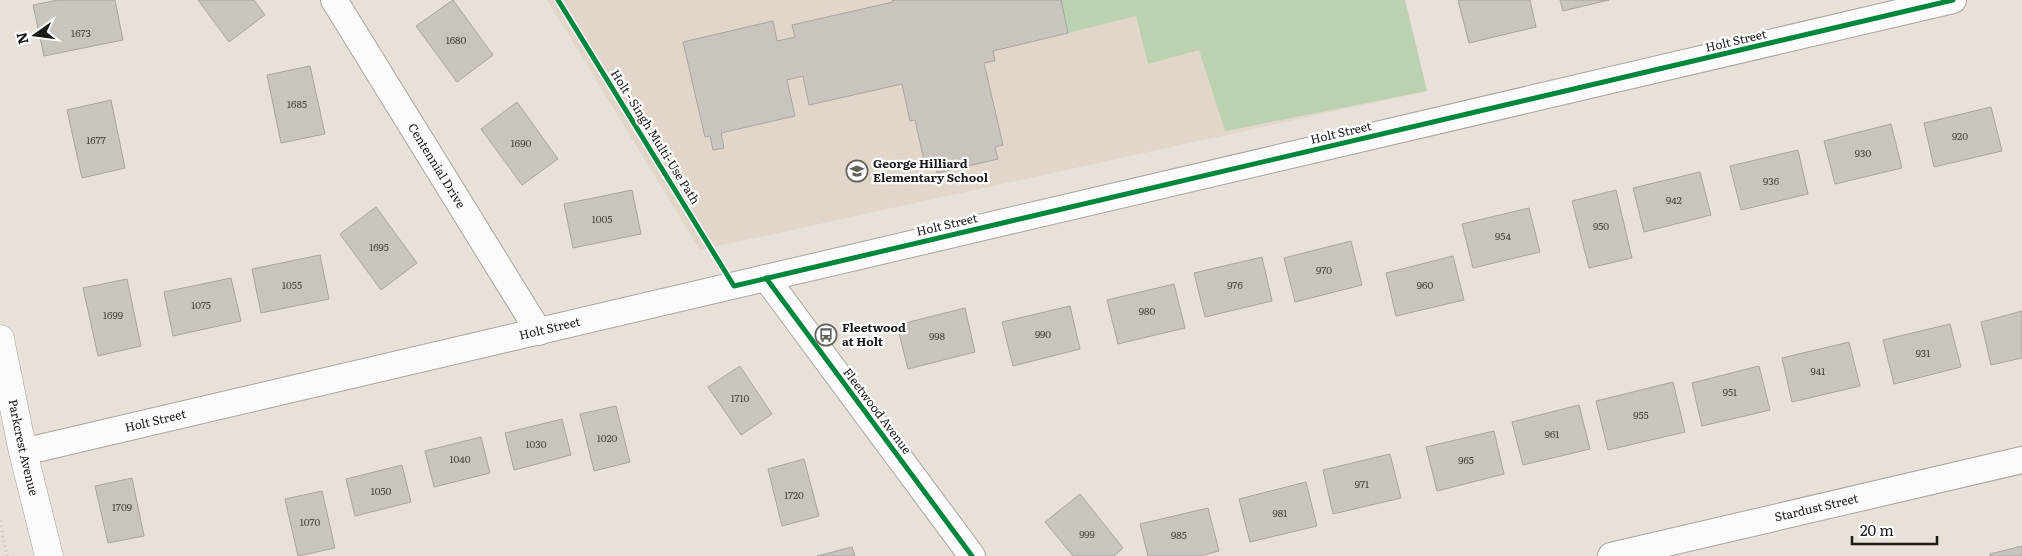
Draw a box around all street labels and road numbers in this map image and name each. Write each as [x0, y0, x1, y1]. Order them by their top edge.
street label: Holt Street [1703, 24, 1768, 56]
street label: Holt - Singh Multi-Use Path [607, 66, 705, 207]
street label: Holt Street [1308, 116, 1373, 148]
street label: Centennial Drive [404, 119, 471, 211]
street label: Holt Street [914, 208, 979, 240]
street label: Holt Street [517, 312, 582, 344]
street label: Fleetwood Avenue [839, 363, 916, 457]
street label: Parkcrest Avenue [4, 397, 44, 498]
street label: Holt Street [123, 404, 188, 436]
street label: Stardust Street [1773, 489, 1860, 526]

